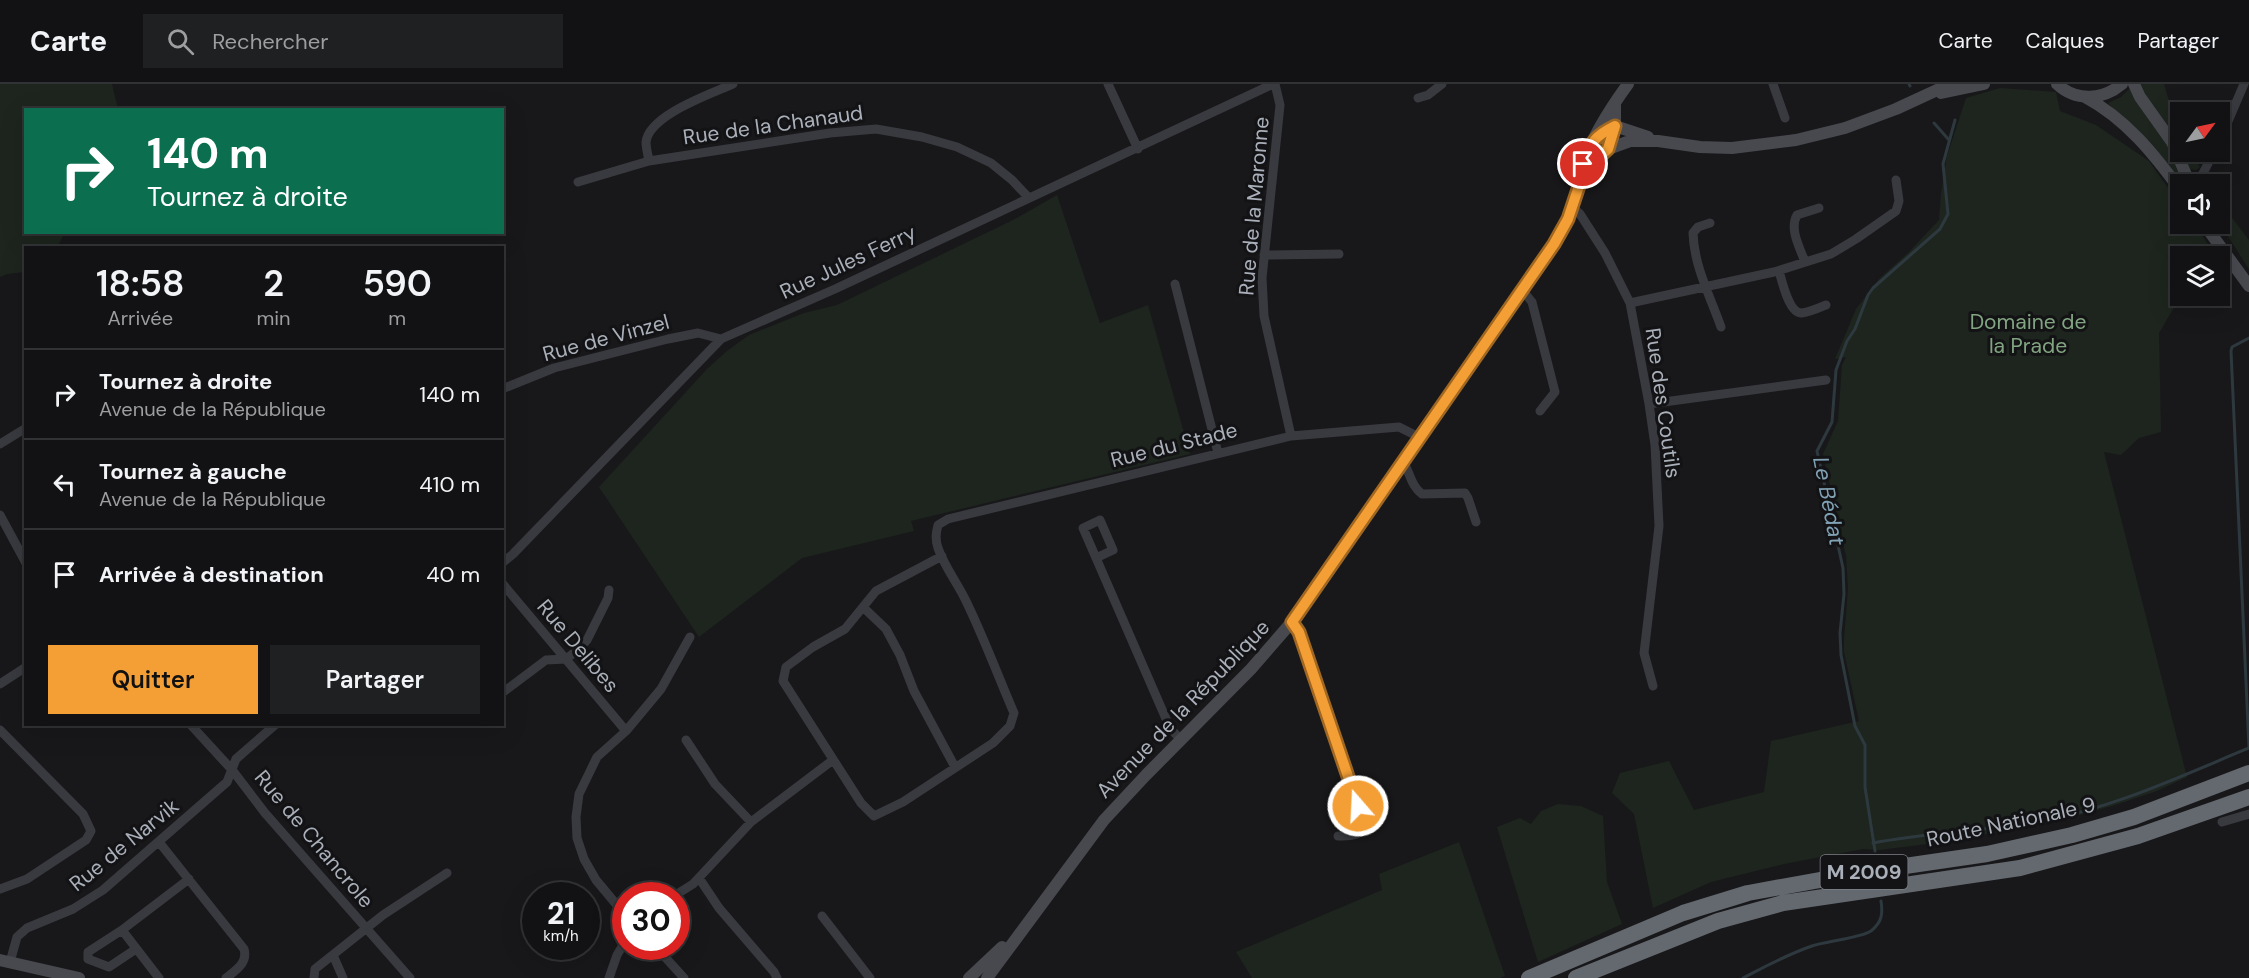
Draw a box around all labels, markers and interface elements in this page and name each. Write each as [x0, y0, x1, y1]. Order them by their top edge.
search box [143, 14, 563, 68]
text: Carte [30, 23, 107, 60]
icon: search [164, 25, 197, 58]
text: Rechercher [212, 27, 328, 56]
text: Carte [1938, 27, 1993, 55]
text: Calques [2026, 27, 2104, 55]
text: Partager [2137, 27, 2219, 55]
street label: Rue de la Chanaud [681, 98, 865, 152]
north arrow [2170, 102, 2230, 162]
map controls [2170, 102, 2230, 306]
street label: Rue de la Maronne [1232, 115, 1276, 297]
text: 140 m [147, 126, 269, 181]
icon: right [48, 132, 126, 210]
pin [1557, 138, 1608, 189]
icon: arrive [1566, 147, 1599, 180]
button: sound [2170, 174, 2230, 234]
text: Tournez à droite [147, 179, 348, 214]
street label: Rue Jules Ferry [775, 218, 921, 306]
button: layers [2170, 246, 2230, 306]
text: 18:58 [96, 260, 184, 307]
text: 2 [263, 260, 284, 307]
text: 590 [363, 260, 432, 307]
text: Arrivée [107, 305, 173, 331]
text: min [256, 305, 291, 331]
text: m [388, 305, 406, 331]
street label: Rue de Vinzel [540, 308, 672, 368]
park label: Domaine de la Prade [1970, 308, 2086, 360]
street label: Rue des Coutils [1639, 326, 1687, 480]
text: Tournez à droite [99, 367, 272, 396]
icon: right [48, 378, 81, 411]
text: 140 m [419, 380, 480, 409]
text: Avenue de la République [99, 396, 326, 422]
street label: Rue du Stade [1108, 416, 1240, 474]
water label: Le Bédat [1806, 454, 1852, 548]
text: Tournez à gauche [99, 457, 287, 486]
icon: left [48, 468, 81, 501]
text: 410 m [419, 470, 480, 499]
text: Avenue de la République [99, 486, 326, 512]
icon: arrive [48, 558, 81, 591]
text: Arrivée à destination [99, 560, 324, 589]
text: 40 m [426, 560, 480, 589]
street label: Rue Delibes [531, 593, 625, 699]
street label: Avenue de la République [1090, 614, 1276, 804]
button: Quitter [48, 645, 258, 714]
button: Partager [270, 645, 480, 714]
street label: Rue de Chancrole [248, 764, 380, 914]
position arrow [1326, 774, 1390, 838]
street label: Route Nationale 9 [1924, 790, 2098, 854]
street label: Rue de Narvik [63, 792, 185, 898]
road number: M 2009 [1820, 855, 1908, 889]
speed limit sign: 30 [612, 882, 690, 960]
text: 21 [547, 894, 575, 933]
text: km/h [543, 926, 579, 946]

